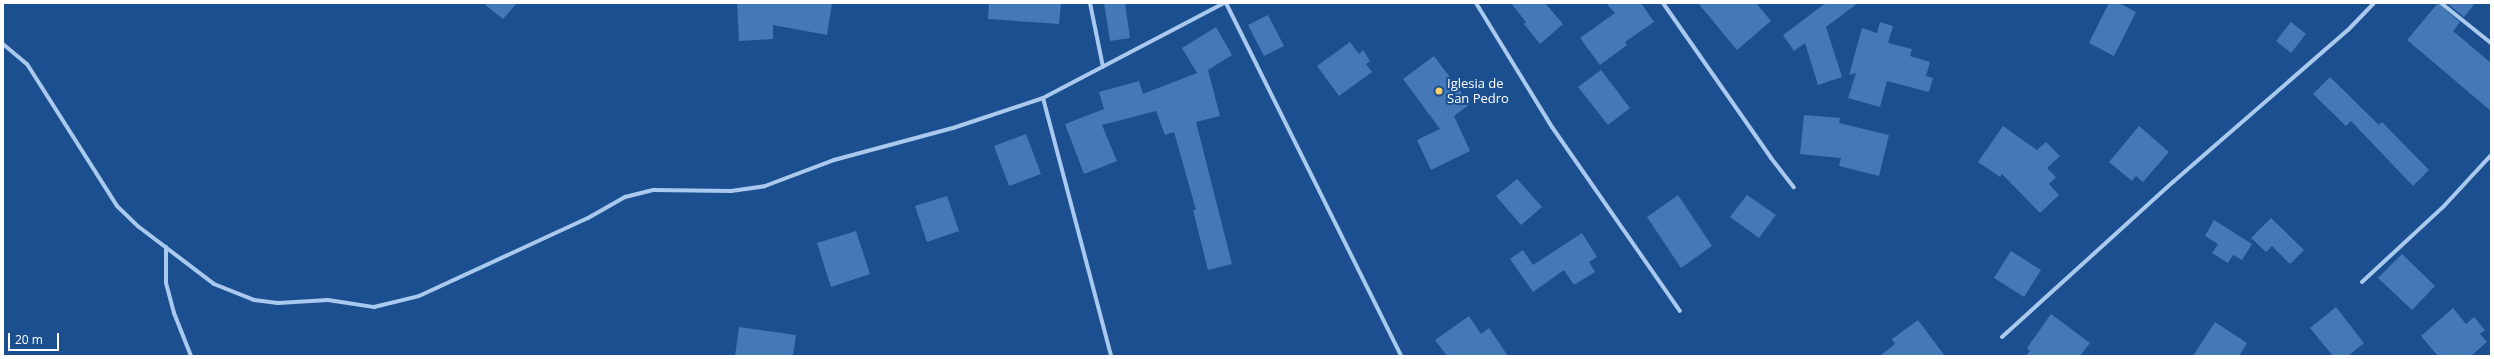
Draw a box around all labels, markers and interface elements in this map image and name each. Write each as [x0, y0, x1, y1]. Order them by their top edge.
place label: Iglesia de San Pedro [1447, 76, 1509, 107]
marker: Iglesia de San Pedro [1434, 86, 1444, 96]
scale bar [10, 325, 61, 351]
text: 20 m [15, 331, 43, 348]

